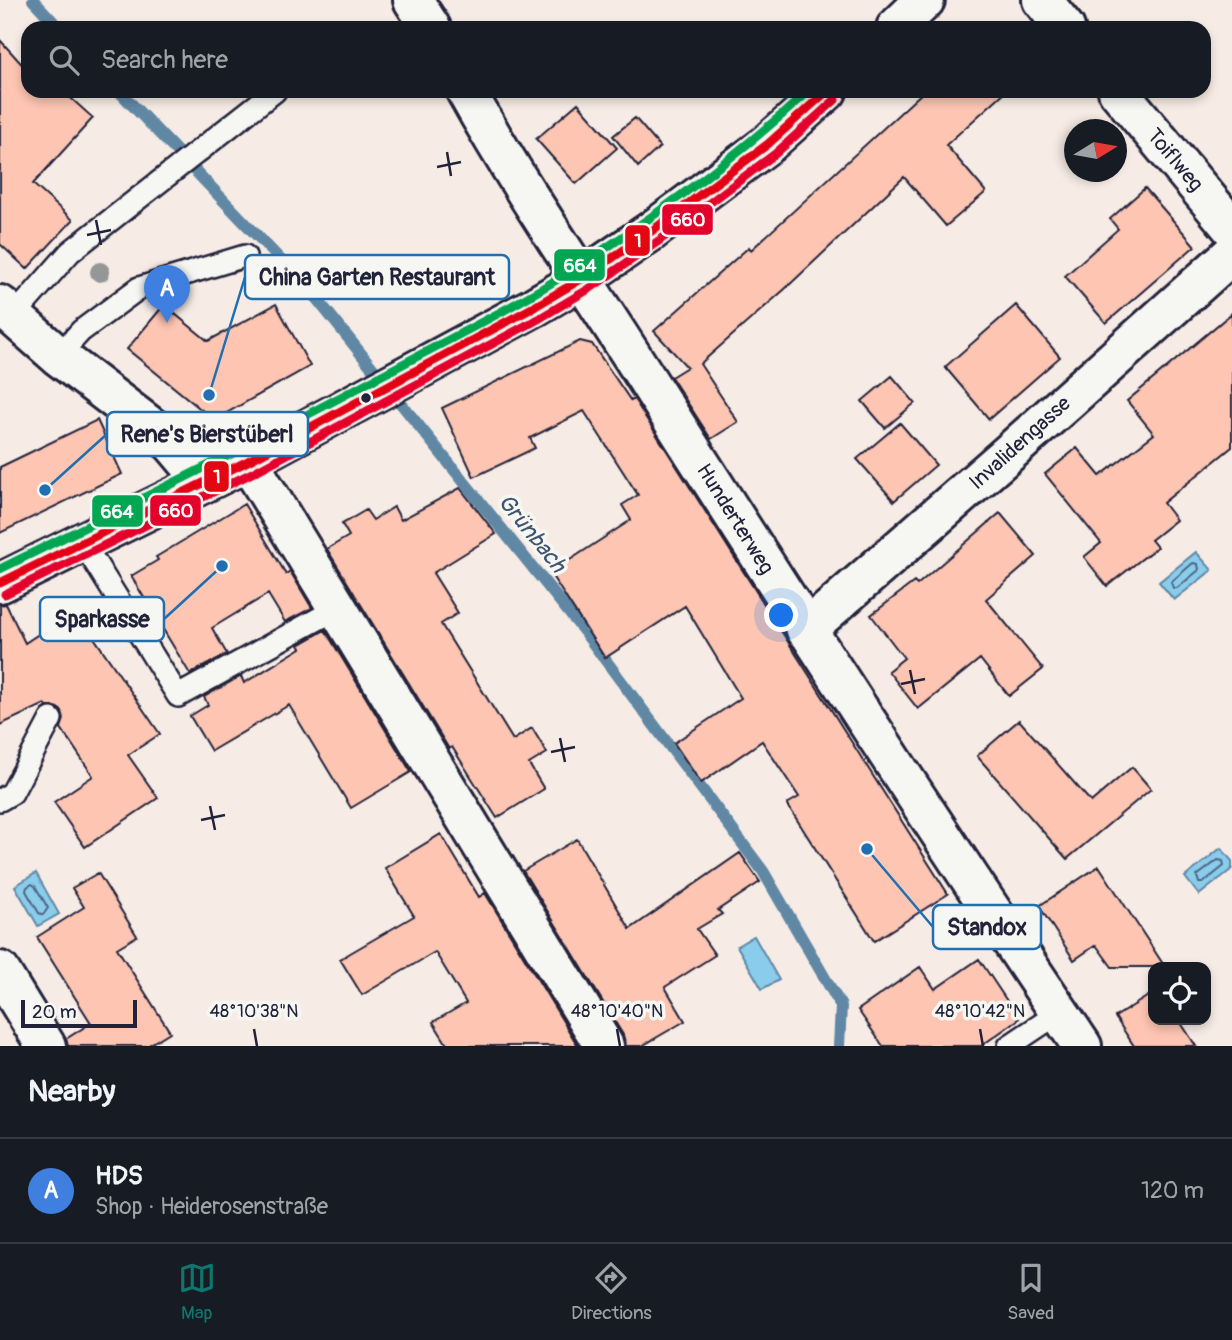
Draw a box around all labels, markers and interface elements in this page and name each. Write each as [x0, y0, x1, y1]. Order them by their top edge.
search box [21, 21, 1211, 98]
icon: search [45, 41, 83, 79]
text: Search here [101, 44, 228, 76]
north arrow [1064, 119, 1127, 182]
street label: Toiflweg [1141, 123, 1209, 197]
line badge: 660 [661, 203, 714, 236]
text: 660 [670, 208, 706, 232]
line badge: 1 [624, 224, 651, 257]
text: 1 [634, 229, 642, 253]
line badge: 664 [553, 248, 606, 282]
text: 664 [563, 254, 597, 278]
callout: China Garten Restaurant [245, 255, 509, 299]
text: China Garten Restaurant [259, 263, 496, 292]
pin: A [144, 265, 190, 323]
street label: Invalidengasse [964, 390, 1077, 496]
unlabelled marker [359, 391, 373, 405]
callout: Rene's Bierstüberl [107, 412, 308, 456]
text: Rene's Bierstüberl [121, 420, 293, 449]
street label: Hunderterweg [690, 459, 780, 579]
line badge: 1 [203, 460, 230, 493]
text: 1 [213, 465, 221, 489]
water label: Grünbach [492, 488, 573, 579]
line badge: 664 [91, 494, 144, 528]
line badge: 660 [149, 494, 202, 527]
text: 660 [158, 499, 194, 523]
text: 664 [100, 500, 134, 524]
callout: Sparkasse [40, 597, 164, 641]
your location [764, 598, 798, 632]
text: Sparkasse [54, 605, 150, 634]
callout: Standox [933, 905, 1041, 949]
text: Standox [947, 913, 1027, 942]
map controls [1148, 962, 1211, 1025]
button: locate [1148, 962, 1211, 1025]
scale bar [21, 997, 136, 1029]
text: 20 m [32, 1000, 77, 1024]
text: 48°10'38"N [210, 1000, 298, 1023]
text: 48°10'40"N [571, 1000, 663, 1023]
text: 48°10'42"N [935, 1000, 1025, 1023]
text: Nearby [28, 1073, 115, 1110]
text: HDS [95, 1160, 143, 1192]
text: A [44, 1176, 58, 1205]
text: 120 m [1141, 1176, 1204, 1205]
text: Shop · Heiderosenstraße [95, 1192, 328, 1221]
tab: Map [178, 1259, 216, 1325]
tab: Directions [571, 1259, 652, 1325]
tab: Saved [1007, 1259, 1054, 1325]

